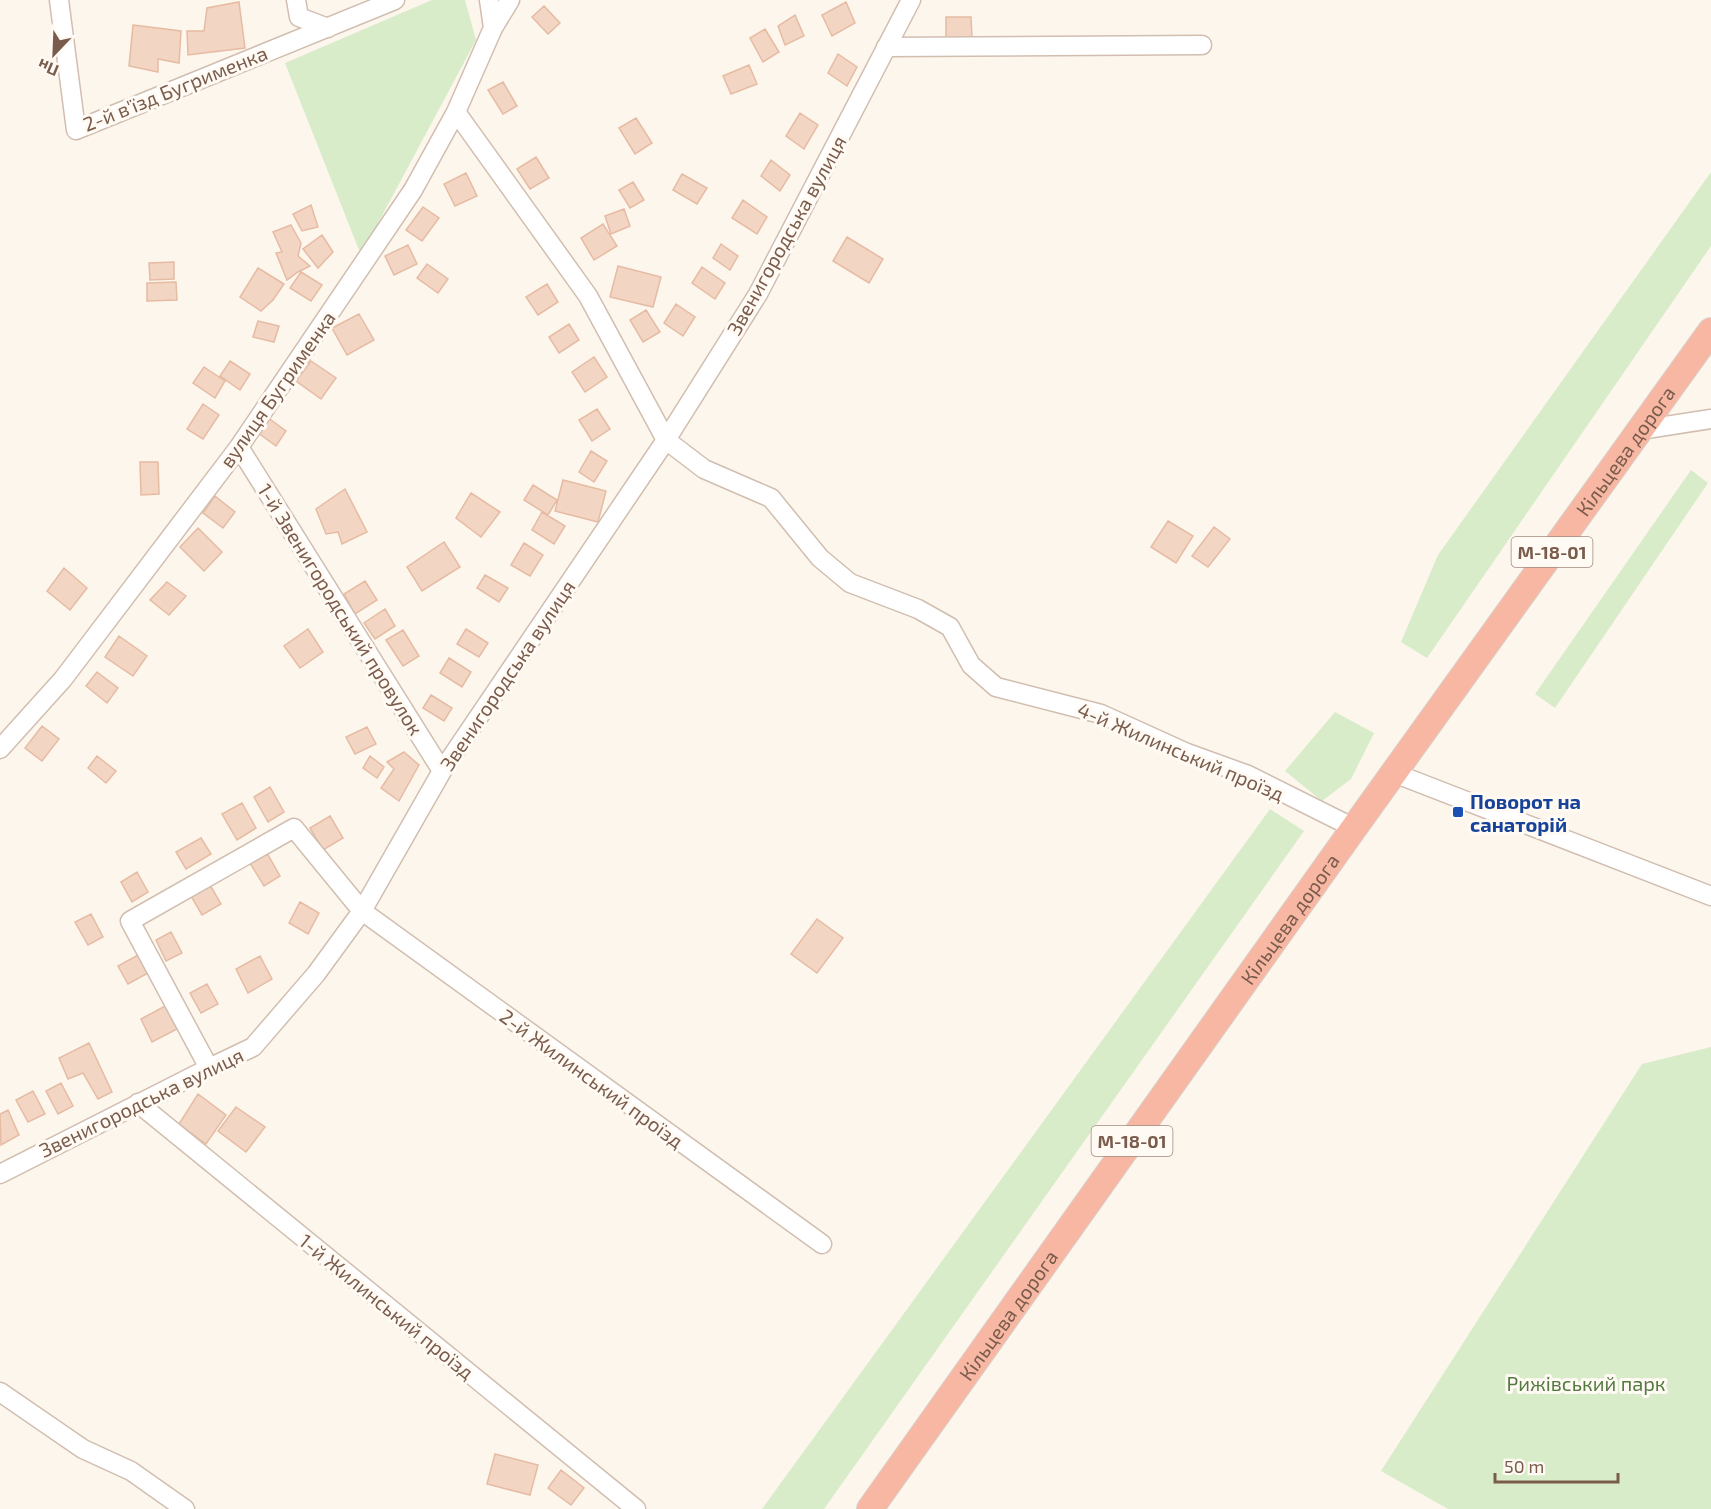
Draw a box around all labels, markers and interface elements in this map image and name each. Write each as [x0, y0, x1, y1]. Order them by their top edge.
north arrow [24, 24, 84, 84]
street label: 2-й в'їзд Бугрименка [79, 40, 271, 137]
text: Пн [35, 55, 61, 81]
street label: Звенигородська вулиця [721, 131, 852, 339]
street label: вулиця Бугрименка [214, 306, 341, 472]
street label: Кільцева дорога [1570, 381, 1680, 520]
street label: 1-й Звенигородський провулок [253, 479, 429, 740]
road number: М-18-01 [1512, 537, 1592, 567]
street label: Звенигородська вулиця [434, 575, 580, 775]
street label: 4-й Жилинський проїзд [1074, 697, 1288, 805]
place label: Поворот на санаторій [1470, 789, 1581, 836]
marker: Поворот на санаторій [1451, 805, 1465, 819]
street label: Кільцева дорога [1235, 849, 1344, 989]
street label: 2-й Жилинський проїзд [496, 1003, 688, 1153]
street label: Звенигородська вулиця [35, 1042, 247, 1163]
road number: М-18-01 [1092, 1126, 1172, 1156]
street label: 1-й Жилинський проїзд [295, 1228, 479, 1384]
street label: Кільцева дорога [953, 1245, 1062, 1385]
park label: Рижівський парк [1506, 1371, 1666, 1395]
scale bar [1495, 1446, 1618, 1484]
text: 50 m [1504, 1455, 1544, 1477]

